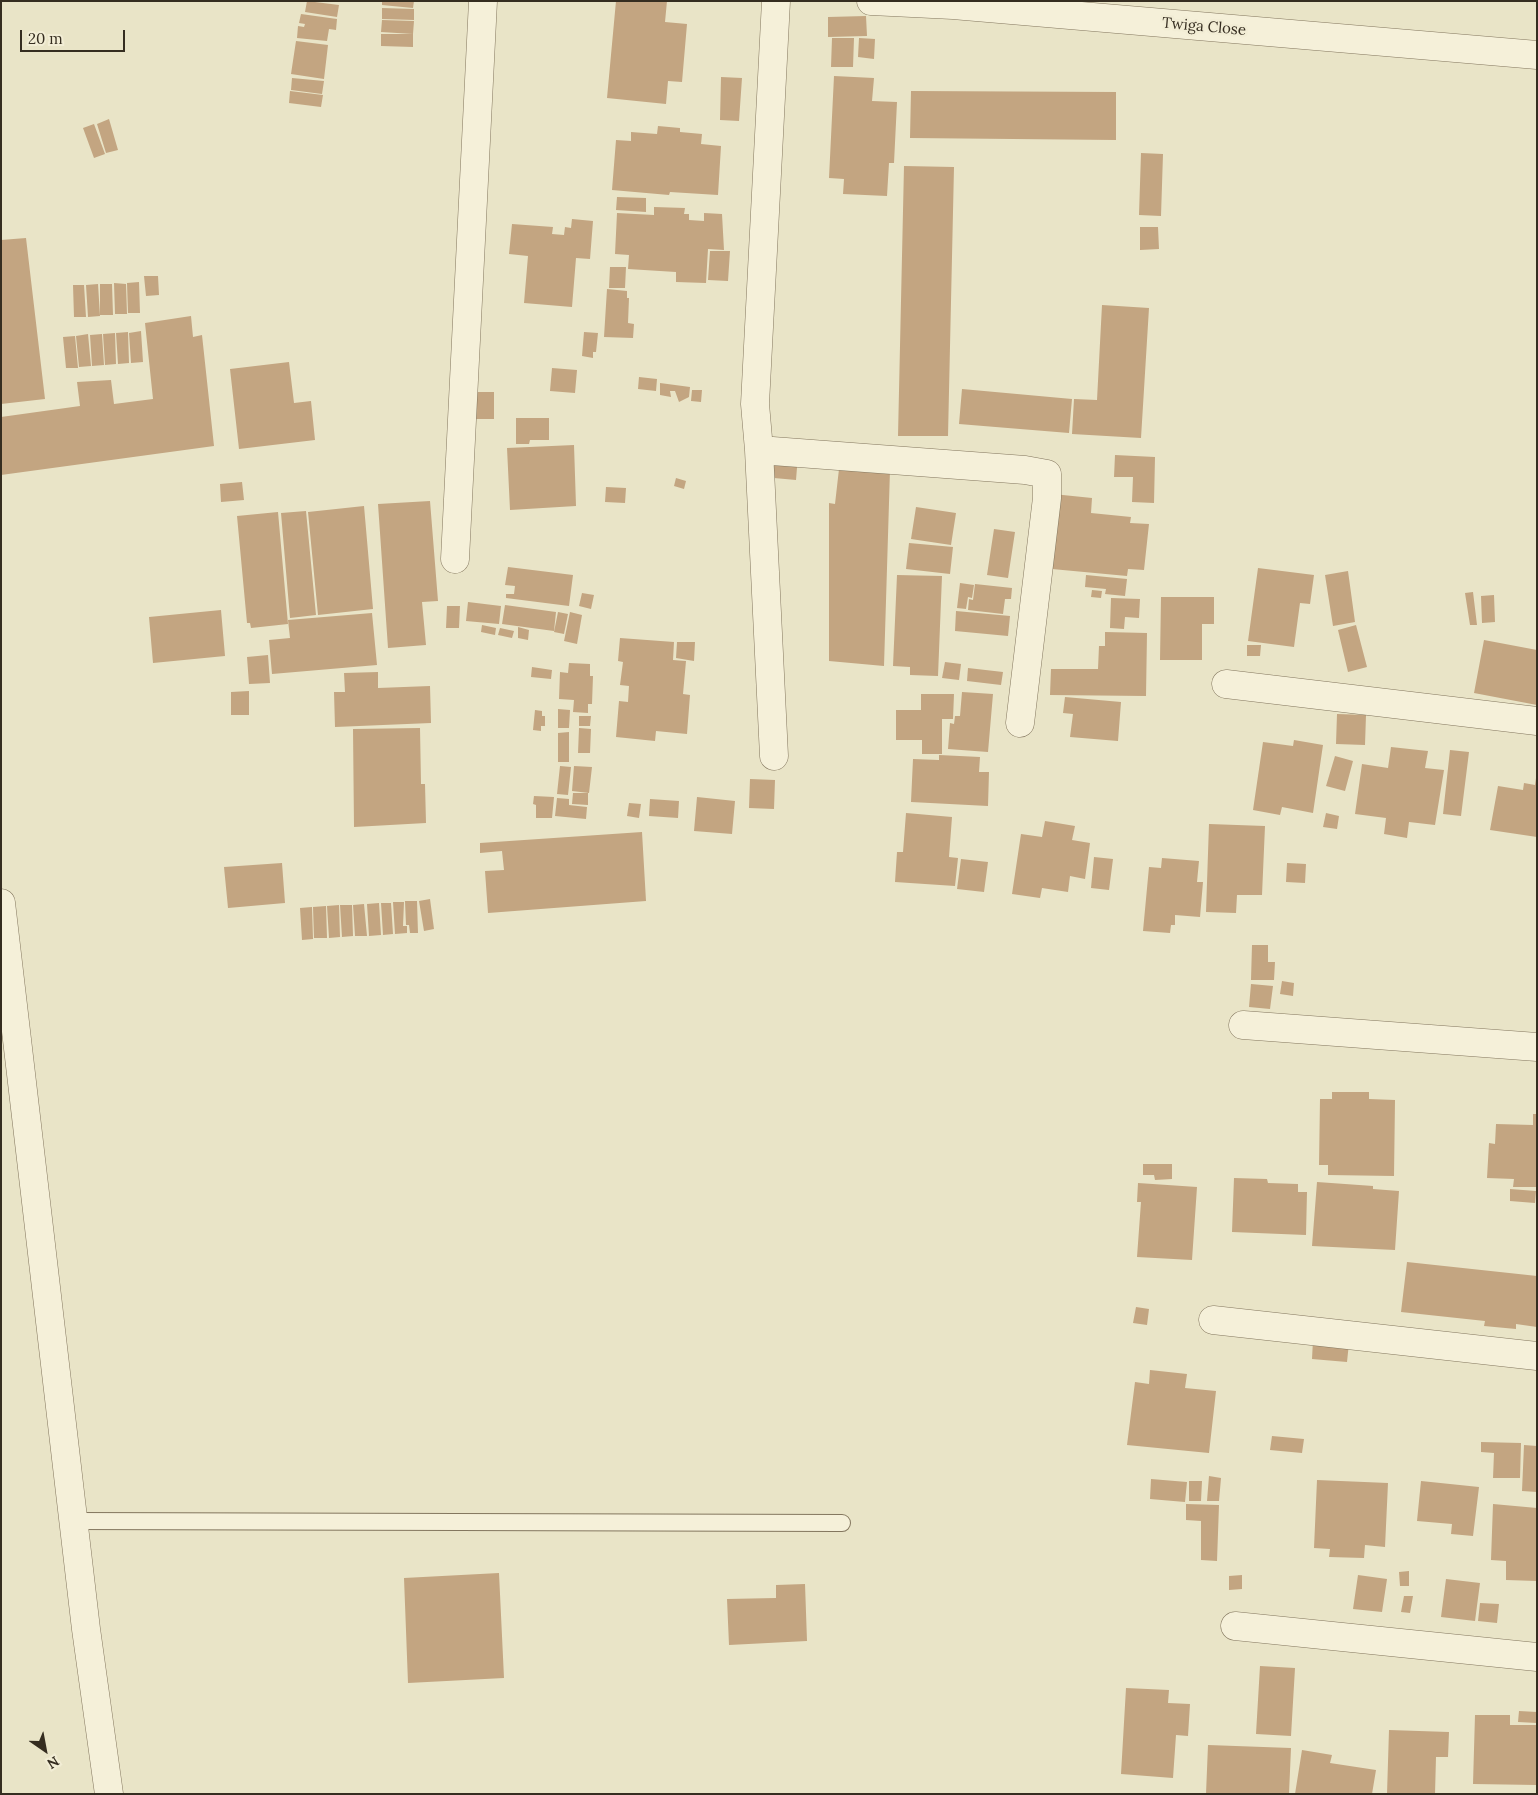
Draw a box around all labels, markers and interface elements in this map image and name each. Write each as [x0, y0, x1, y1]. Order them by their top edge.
street label: Twiga Close [1161, 14, 1247, 40]
scale bar [22, 20, 128, 52]
text: 20 m [28, 29, 63, 48]
north arrow [20, 1725, 70, 1775]
text: N [44, 1752, 63, 1773]

